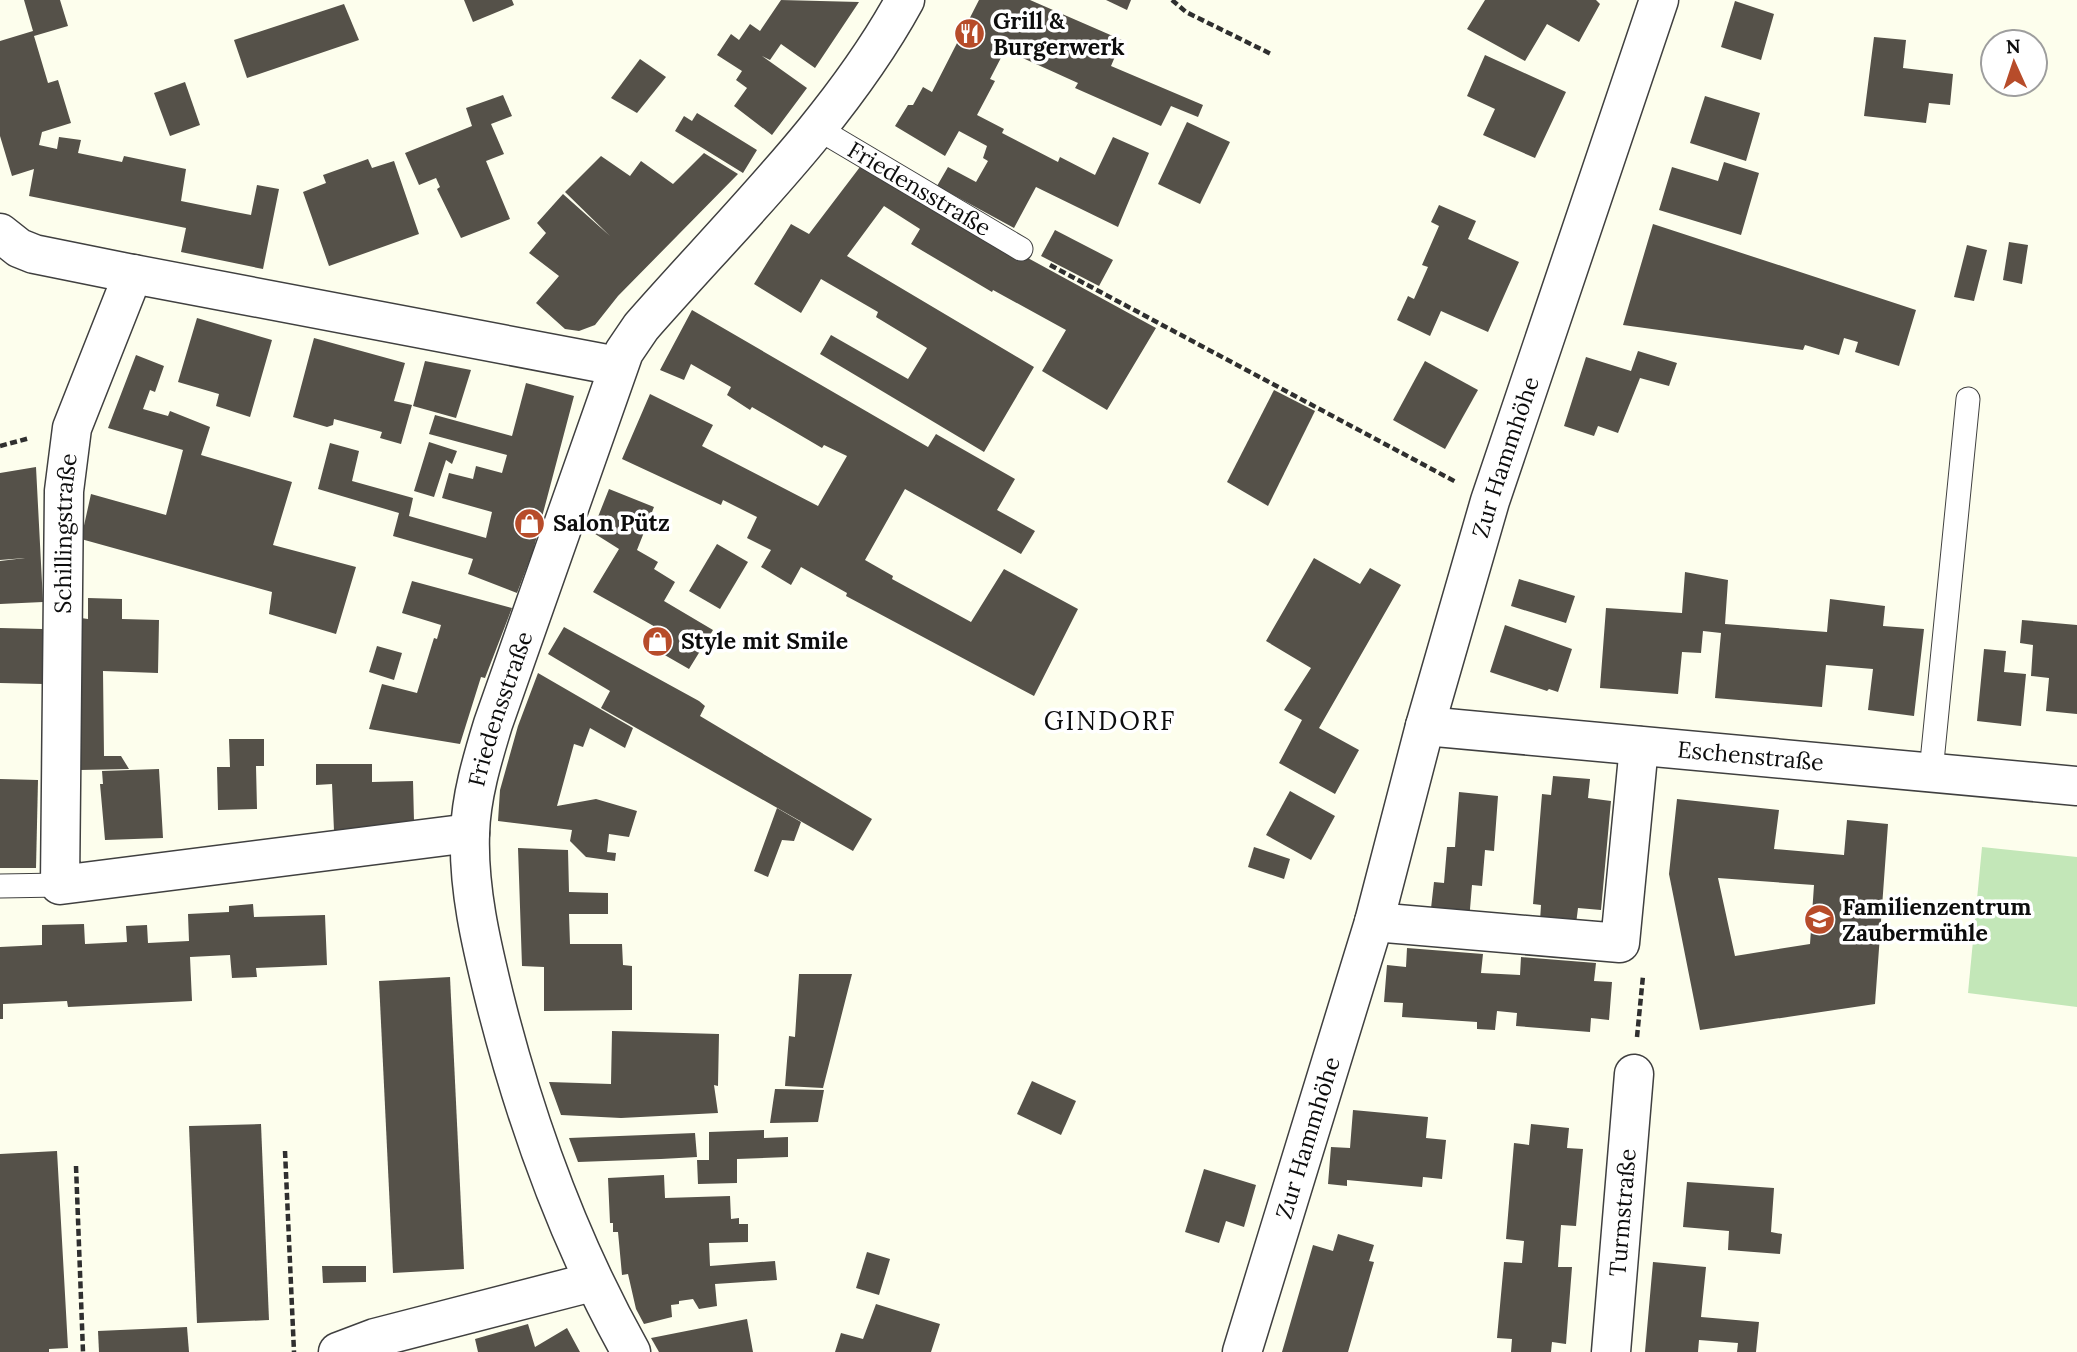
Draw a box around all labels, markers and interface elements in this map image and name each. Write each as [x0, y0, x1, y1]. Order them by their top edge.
place label: Grill & Burgerwerk [993, 6, 1125, 61]
restaurant icon: Grill & Burgerwerk [953, 17, 987, 51]
north arrow [1979, 28, 2049, 98]
text: N [2005, 34, 2021, 58]
street label: Friedensstraße [843, 135, 996, 242]
street label: Zur Hammhöhe [1465, 373, 1545, 541]
street label: Schillingstraße [48, 451, 83, 614]
shop icon: Salon Pütz [513, 506, 547, 540]
place label: Salon Pütz [553, 508, 670, 537]
shop icon: Style mit Smile [641, 624, 675, 658]
place label: Style mit Smile [681, 626, 848, 655]
street label: Friedensstraße [461, 627, 538, 789]
district label: GINDORF [1044, 704, 1176, 737]
street label: Eschenstraße [1676, 734, 1825, 777]
place label: Familienzentrum Zaubermühle [1842, 892, 2031, 947]
school or university icon: Familienzentrum Zaubermühle [1802, 903, 1836, 937]
street label: Zur Hammhöhe [1269, 1053, 1346, 1222]
street label: Turmstraße [1602, 1147, 1642, 1277]

